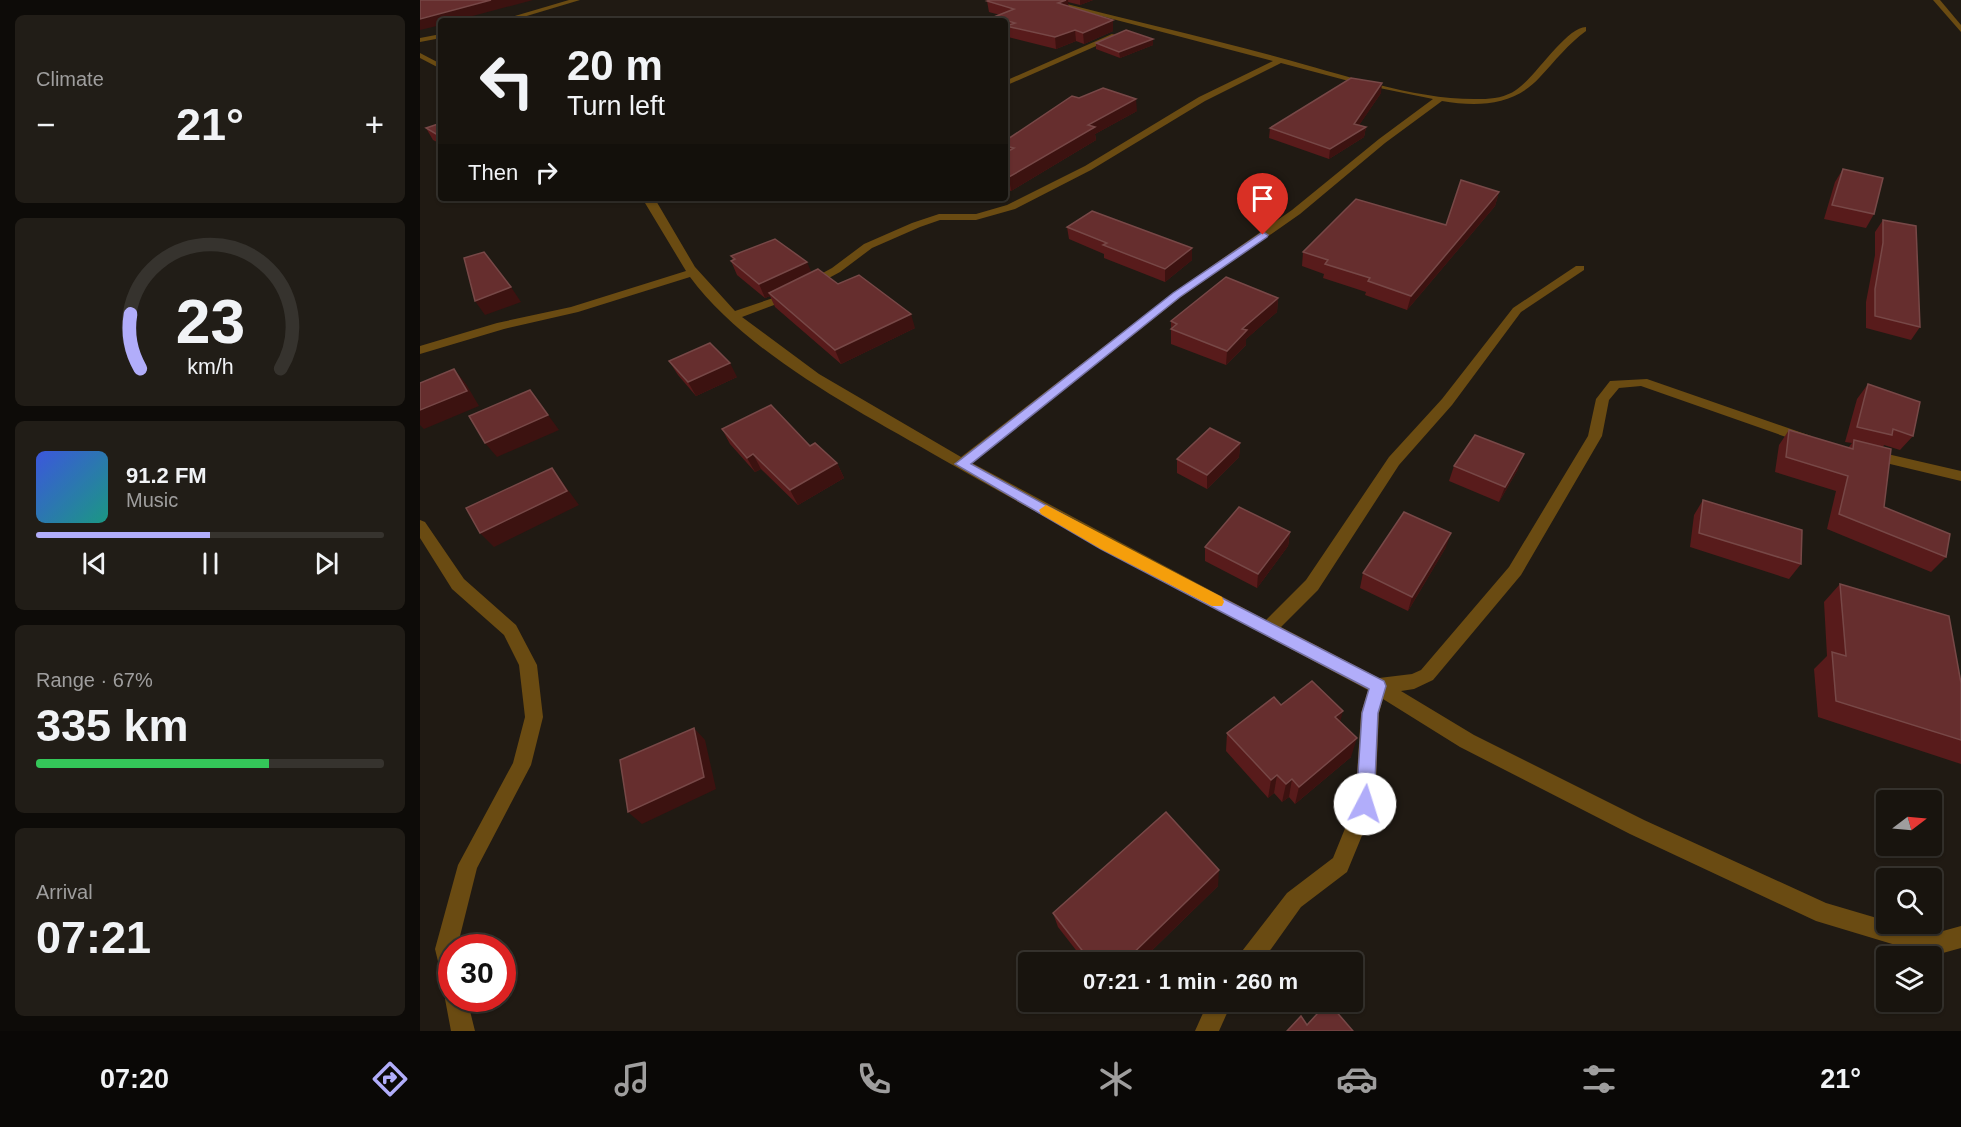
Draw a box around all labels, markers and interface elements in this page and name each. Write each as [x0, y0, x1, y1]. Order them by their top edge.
icon: left [468, 42, 546, 120]
text: 20 m [567, 42, 663, 89]
text: Climate [36, 68, 104, 90]
text: Turn left [567, 91, 665, 121]
text: 21° [176, 99, 244, 150]
text: − [36, 106, 55, 143]
text: + [365, 106, 384, 143]
icon: right [530, 156, 563, 189]
text: Then [468, 160, 518, 185]
pin [1237, 173, 1288, 235]
icon: arrive [1246, 182, 1279, 215]
text: 23 [175, 287, 245, 356]
text: km/h [187, 356, 233, 380]
text: 91.2 FM [126, 463, 207, 488]
text: Music [126, 489, 178, 511]
icon: previous [78, 547, 111, 580]
icon: pause [194, 547, 227, 580]
icon: next [310, 547, 343, 580]
text: Range · 67% [36, 669, 153, 691]
text: 335 km [36, 700, 189, 751]
position arrow [1333, 772, 1397, 836]
north arrow [1876, 790, 1942, 856]
map controls [1876, 790, 1942, 1012]
button: search [1876, 868, 1942, 934]
text: Arrival [36, 881, 93, 903]
text: 07:21 [36, 912, 151, 963]
speed limit sign: 30 [438, 934, 516, 1012]
button: layers [1876, 946, 1942, 1012]
text: 07:21 · 1 min · 260 m [1083, 969, 1298, 994]
icon: directions [369, 1058, 411, 1100]
icon: music [611, 1058, 653, 1100]
icon: phone [853, 1058, 895, 1100]
icon: climate [1095, 1058, 1137, 1100]
icon: car [1336, 1058, 1378, 1100]
icon: filters [1578, 1058, 1620, 1100]
text: 07:20 [100, 1064, 169, 1094]
text: 21° [1820, 1064, 1861, 1094]

